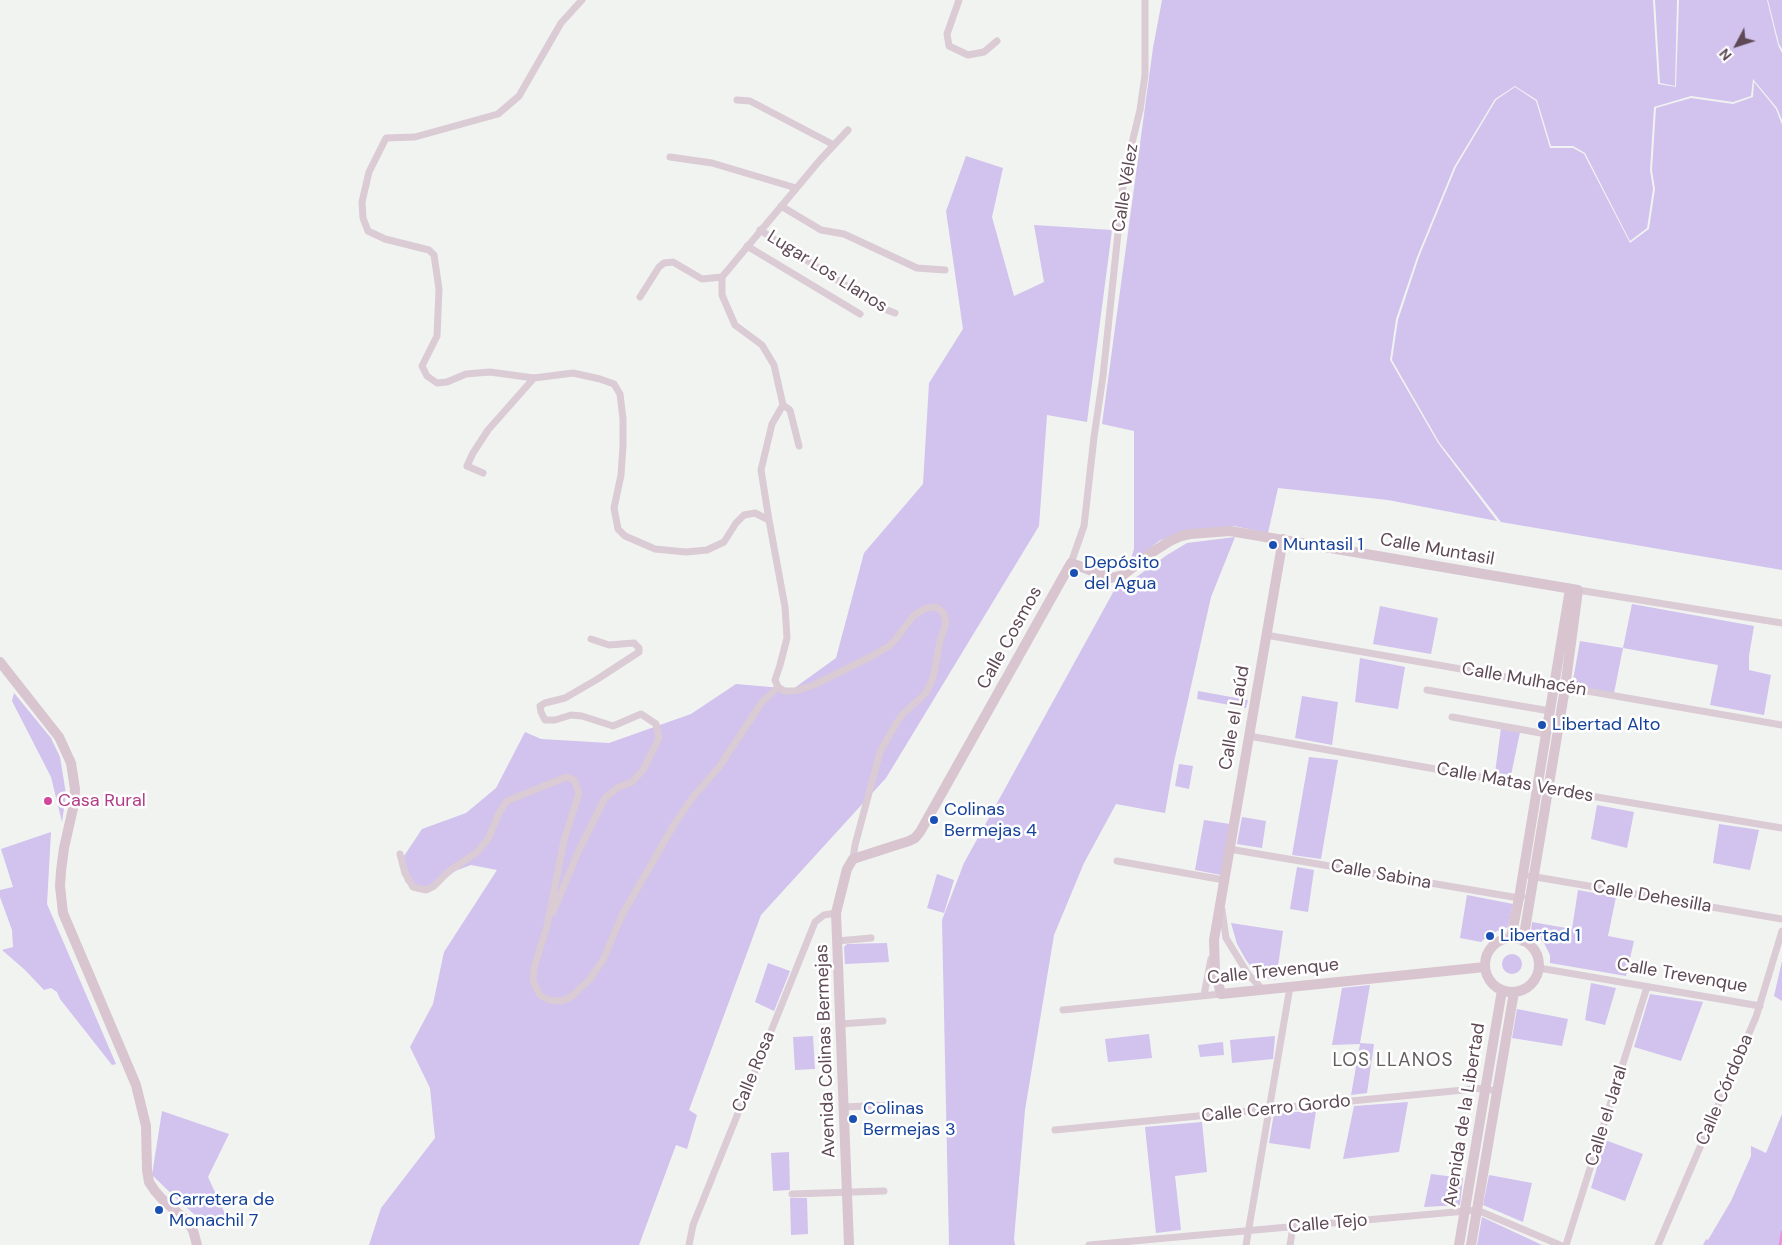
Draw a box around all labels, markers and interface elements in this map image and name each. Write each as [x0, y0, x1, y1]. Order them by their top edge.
north arrow [1712, 20, 1762, 70]
text: N [1715, 45, 1736, 64]
street label: Calle Vélez [1108, 142, 1144, 234]
street label: Lugar Los Llanos [763, 226, 891, 318]
street label: Calle Muntasil [1378, 529, 1496, 571]
place label: Muntasil 1 [1283, 534, 1363, 556]
marker: Muntasil 1 [1267, 539, 1279, 551]
place label: Depósito del Agua [1084, 552, 1159, 594]
marker: Depósito del Agua [1068, 567, 1080, 579]
street label: Calle Cosmos [973, 583, 1047, 693]
street label: Calle Mulhacén [1460, 658, 1588, 702]
street label: Calle el Laúd [1215, 664, 1255, 772]
place label: Libertad Alto [1552, 714, 1660, 736]
marker: Libertad Alto [1536, 719, 1548, 731]
street label: Calle Matas Verdes [1435, 759, 1595, 807]
place label: Casa Rural [58, 790, 146, 812]
marker: Casa Rural [42, 795, 54, 807]
place label: Colinas Bermejas 4 [944, 799, 1037, 842]
marker: Colinas Bermejas 4 [928, 814, 940, 826]
street label: Calle Sabina [1329, 856, 1433, 894]
street label: Calle Dehesilla [1591, 876, 1713, 918]
place label: Libertad 1 [1500, 925, 1580, 947]
marker: Libertad 1 [1484, 930, 1496, 942]
street label: Avenida Colinas Bermejas [811, 944, 841, 1158]
street label: Calle Trevenque [1206, 954, 1340, 990]
street label: Calle Trevenque [1615, 954, 1749, 998]
street label: Avenida de la Libertad [1440, 1022, 1490, 1208]
street label: Calle Rosa [728, 1028, 780, 1116]
street label: Calle Córdoba [1692, 1031, 1758, 1149]
district label: LOS LLANOS [1331, 1050, 1455, 1072]
street label: Calle el Jaral [1581, 1063, 1633, 1169]
street label: Calle Cerro Gordo [1200, 1090, 1352, 1128]
place label: Colinas Bermejas 3 [863, 1098, 956, 1140]
marker: Colinas Bermejas 3 [847, 1113, 859, 1125]
place label: Carretera de Monachil 7 [169, 1189, 274, 1232]
marker: Carretera de Monachil 7 [153, 1204, 165, 1216]
street label: Calle Tejo [1287, 1210, 1369, 1238]

